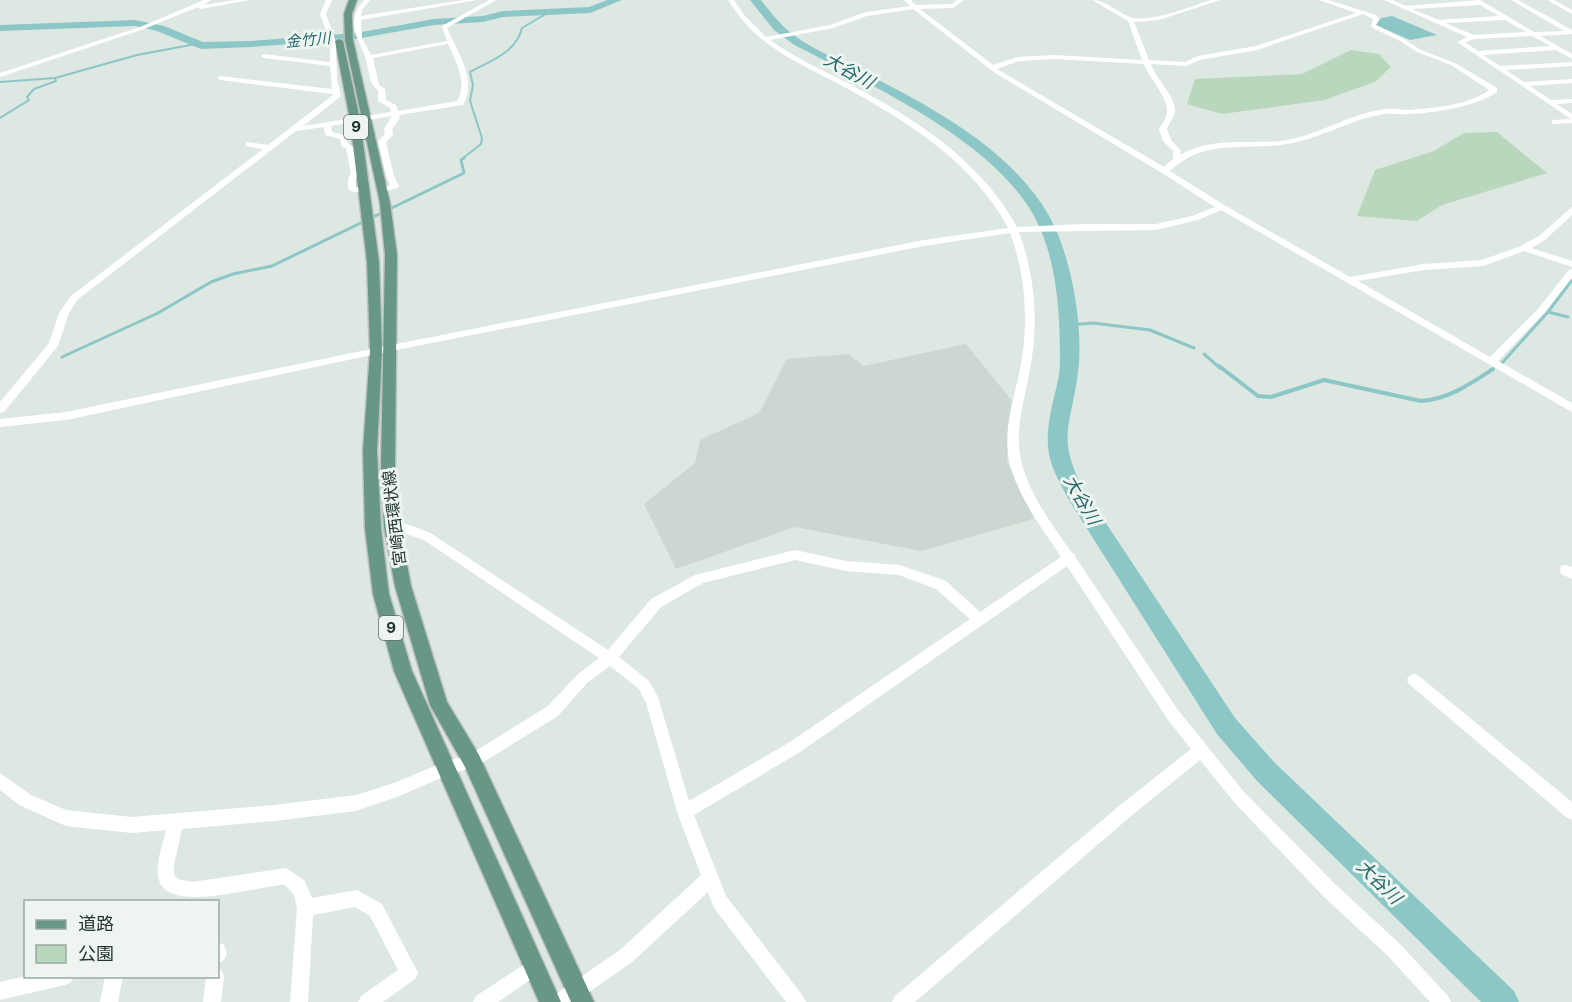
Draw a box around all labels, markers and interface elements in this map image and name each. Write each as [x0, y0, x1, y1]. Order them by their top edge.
water label: 金竹川 [285, 28, 333, 51]
water label: 大谷川 [821, 48, 880, 94]
road number: 9 [344, 115, 368, 139]
street label: 宮崎西環状線 [378, 469, 410, 567]
water label: 大谷川 [1060, 471, 1106, 530]
road number: 9 [379, 616, 403, 640]
water label: 大谷川 [1353, 855, 1408, 909]
legend [24, 900, 219, 978]
text: 道路 [78, 913, 114, 934]
text: 公園 [78, 943, 114, 964]

